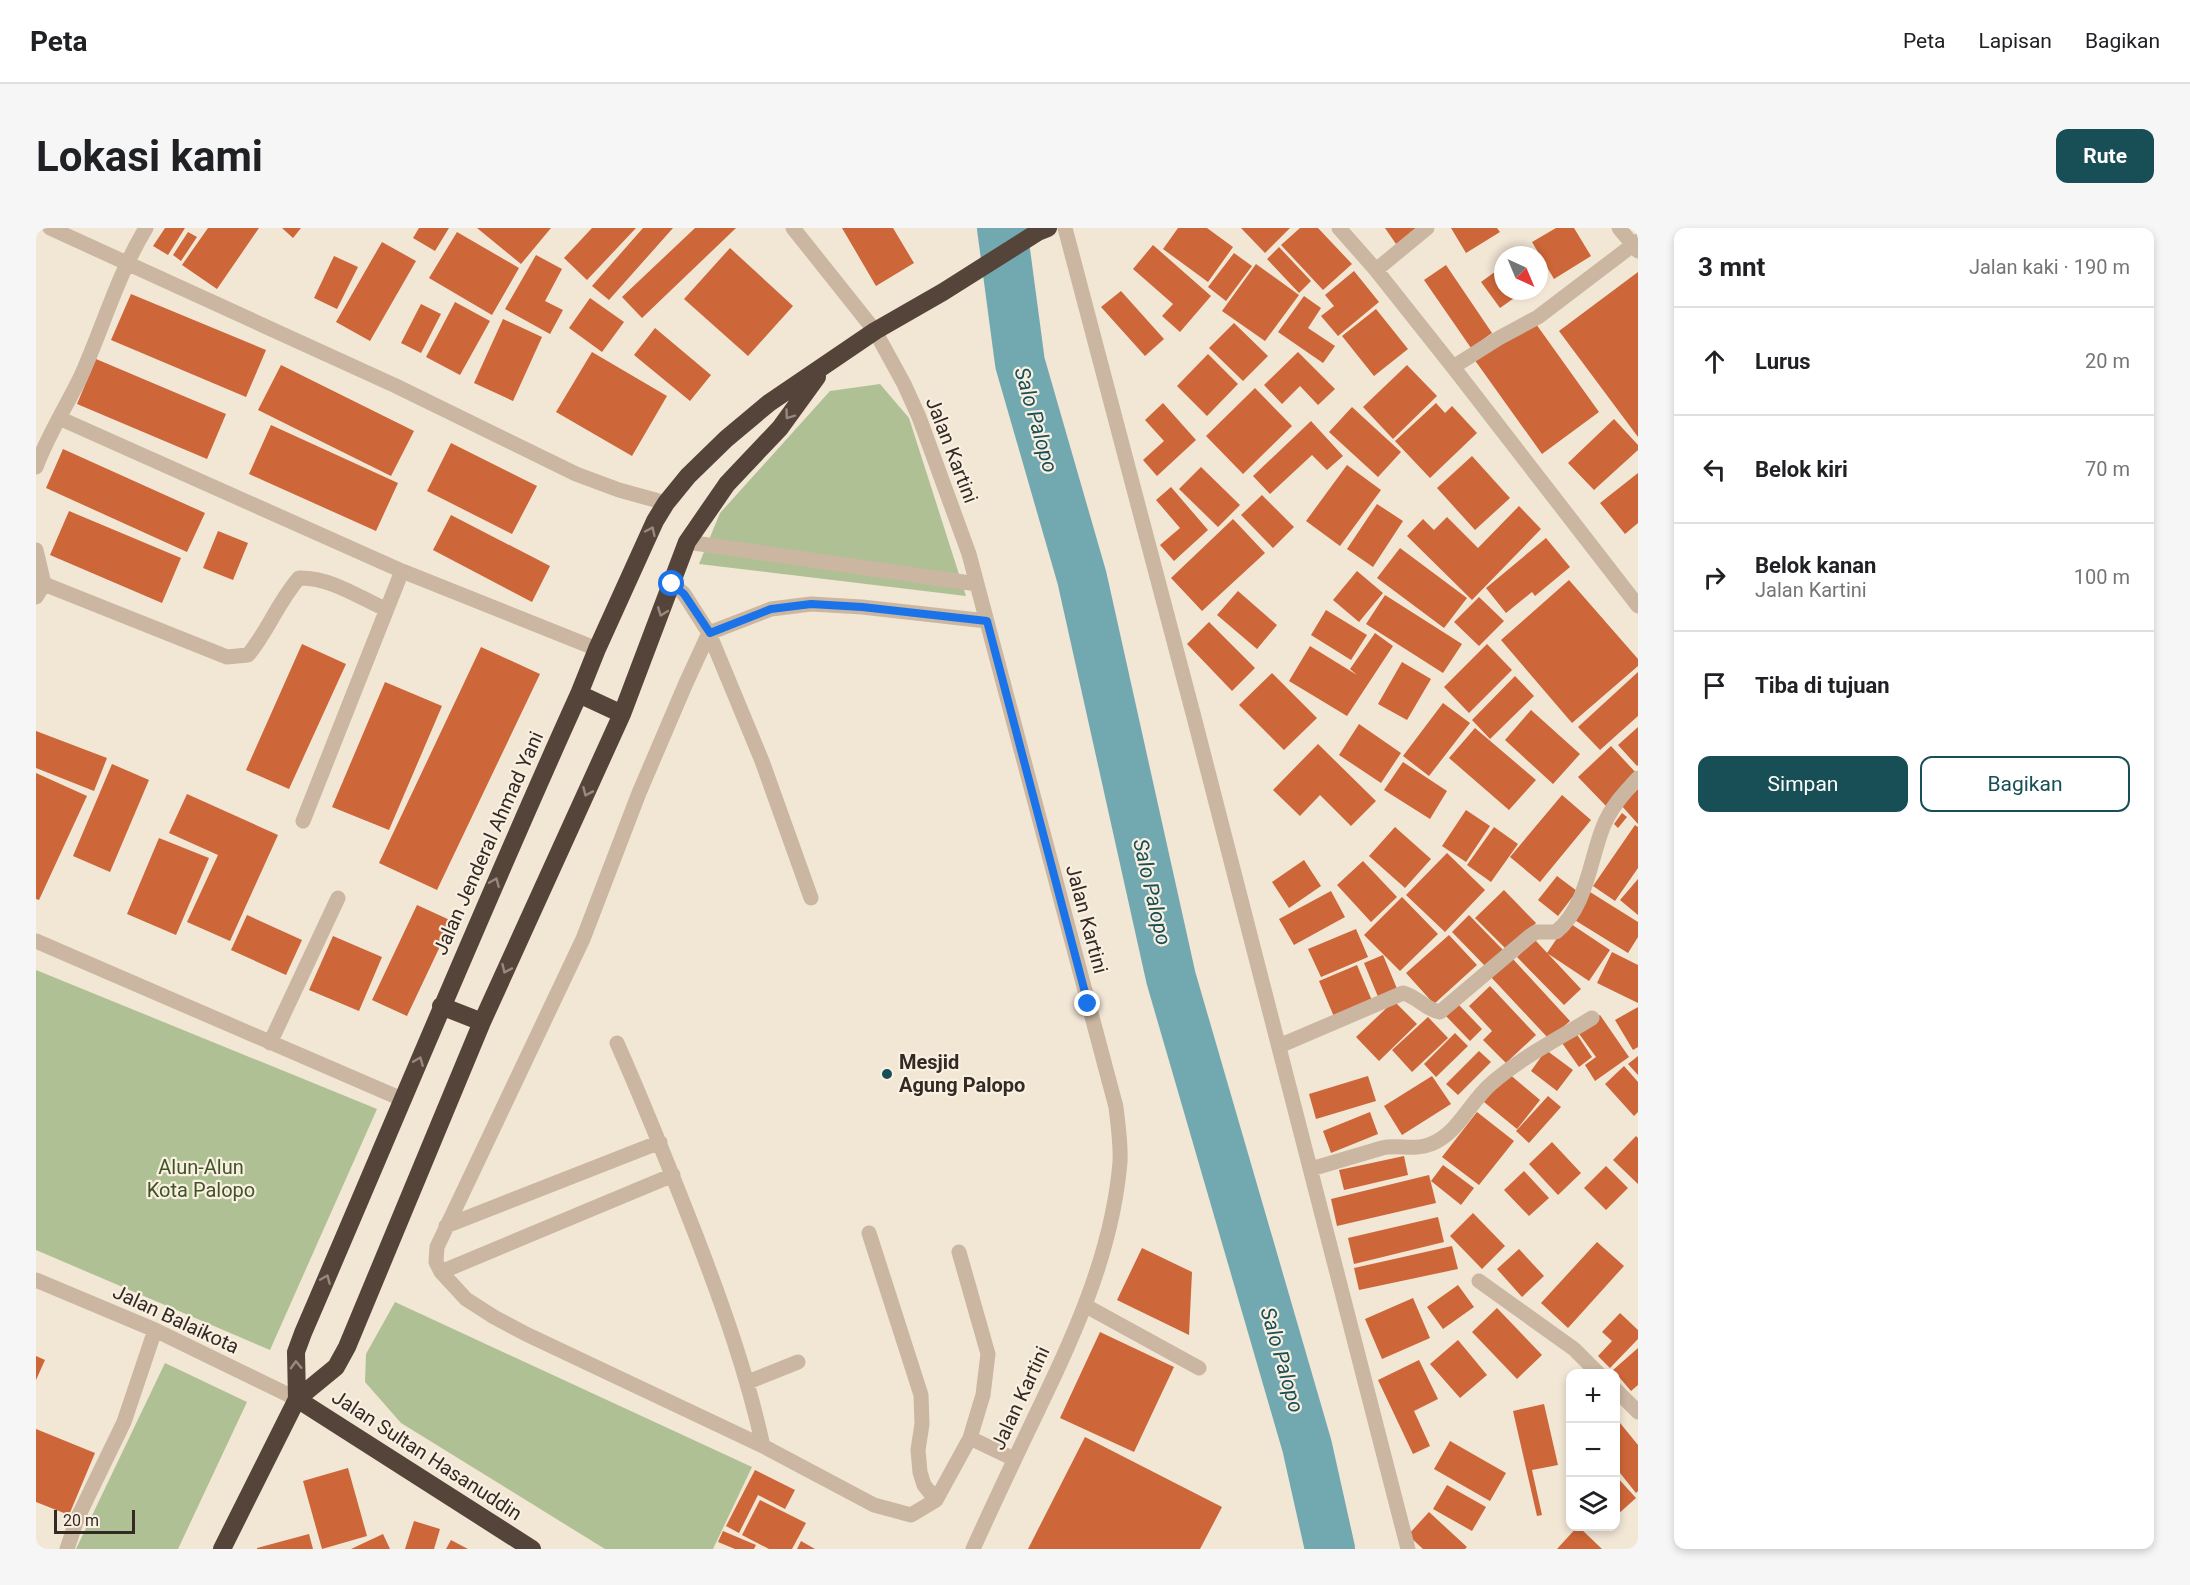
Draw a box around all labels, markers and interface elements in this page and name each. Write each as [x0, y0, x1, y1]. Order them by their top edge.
text: Peta [30, 25, 87, 58]
text: Peta [1903, 29, 1945, 53]
text: Lapisan [1978, 29, 2052, 53]
text: Bagikan [2085, 29, 2160, 53]
button: Rute [2056, 129, 2154, 183]
text: Lokasi kami [36, 132, 263, 181]
north arrow [1494, 246, 1548, 300]
text: 3 mnt [1698, 252, 1765, 282]
text: Jalan kaki · 190 m [1969, 255, 2130, 279]
icon: ahead [1698, 345, 1731, 378]
text: Lurus [1755, 349, 1811, 374]
text: 20 m [2085, 349, 2130, 373]
water label: Salo Palopo [1010, 365, 1062, 475]
street label: Jalan Kartini [921, 394, 983, 506]
one-way arrow [785, 409, 796, 420]
icon: left [1698, 453, 1731, 486]
text: Belok kiri [1755, 457, 1848, 482]
text: 70 m [2085, 457, 2130, 481]
one-way arrow [643, 526, 655, 537]
text: Belok kanan [1755, 553, 1876, 578]
icon: right [1698, 561, 1731, 594]
text: 100 m [2074, 565, 2130, 589]
route start [658, 570, 684, 596]
text: Jalan Kartini [1755, 578, 1867, 602]
one-way arrow [657, 606, 669, 617]
icon: arrive [1698, 669, 1731, 702]
text: Tiba di tujuan [1755, 673, 1890, 698]
street label: Jalan Jenderal Ahmad Yani [428, 728, 548, 958]
button: Simpan [1698, 756, 1908, 812]
button: Bagikan [1920, 756, 2130, 812]
one-way arrow [582, 785, 594, 796]
water label: Salo Palopo [1128, 837, 1176, 947]
street label: Jalan Kartini [1061, 862, 1113, 976]
one-way arrow [488, 877, 500, 888]
one-way arrow [501, 963, 513, 974]
route end [1074, 990, 1100, 1016]
place label: Mesjid Agung Palopo [899, 1050, 1025, 1097]
one-way arrow [412, 1057, 425, 1067]
marker: Mesjid Agung Palopo [880, 1067, 894, 1081]
park label: Alun-Alun Kota Palopo [147, 1155, 255, 1202]
one-way arrow [319, 1275, 331, 1286]
street label: Jalan Balaikota [109, 1279, 243, 1359]
water label: Salo Palopo [1256, 1305, 1308, 1415]
street label: Jalan Kartini [986, 1342, 1054, 1454]
one-way arrow [290, 1361, 303, 1370]
map controls [1566, 1369, 1620, 1531]
button: + [1566, 1369, 1620, 1423]
street label: Jalan Sultan Hasanuddin [327, 1385, 527, 1525]
button: − [1566, 1423, 1620, 1477]
button: layers [1566, 1477, 1620, 1531]
scale bar [54, 1507, 135, 1534]
text: 20 m [63, 1511, 99, 1530]

